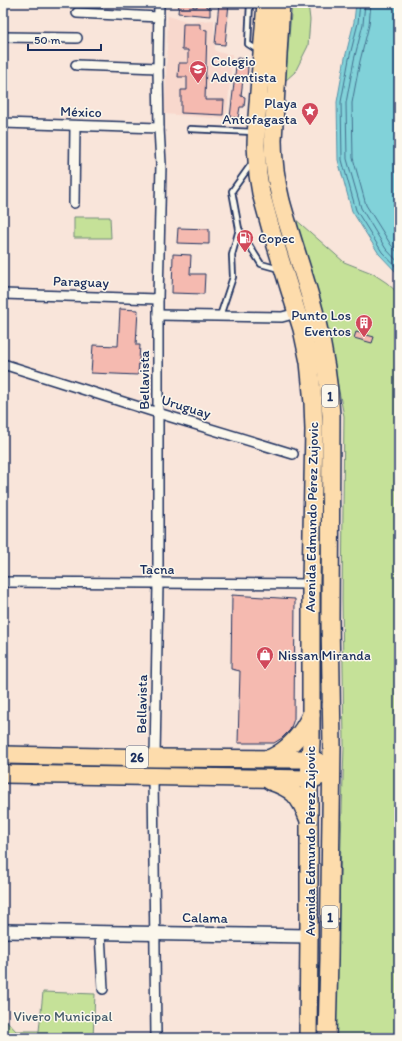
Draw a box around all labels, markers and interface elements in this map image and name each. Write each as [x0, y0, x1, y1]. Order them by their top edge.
scale bar [28, 26, 101, 52]
text: 50 m [34, 33, 60, 47]
place label: Colegio Adventista [211, 53, 277, 86]
school or university icon: Colegio Adventista [188, 59, 208, 84]
place label: Playa Antofagasta [222, 95, 298, 128]
place icon: Playa Antofagasta [300, 101, 320, 126]
street label: México [60, 103, 102, 121]
fuel station icon: Copec [235, 228, 255, 253]
place label: Copec [258, 230, 295, 247]
street label: Paraguay [53, 273, 110, 291]
place label: Punto Los Eventos [291, 307, 351, 340]
building icon: Punto Los Eventos [354, 313, 374, 338]
street label: Bellavista [136, 350, 153, 410]
road number: 1 [322, 385, 338, 407]
street label: Uruguay [159, 391, 213, 423]
street label: Avenida Edmundo Pérez Zujovic [302, 421, 322, 612]
street label: Tacna [140, 561, 174, 578]
shop icon: Nissan Miranda [255, 645, 275, 670]
place label: Nissan Miranda [278, 647, 371, 664]
street label: Bellavista [133, 673, 151, 734]
street label: Avenida Edmundo Pérez Zujovic [302, 745, 319, 936]
road number: 26 [126, 746, 148, 768]
road number: 1 [322, 906, 338, 928]
street label: Calama [182, 909, 229, 927]
park label: Vivero Municipal [13, 1008, 113, 1025]

